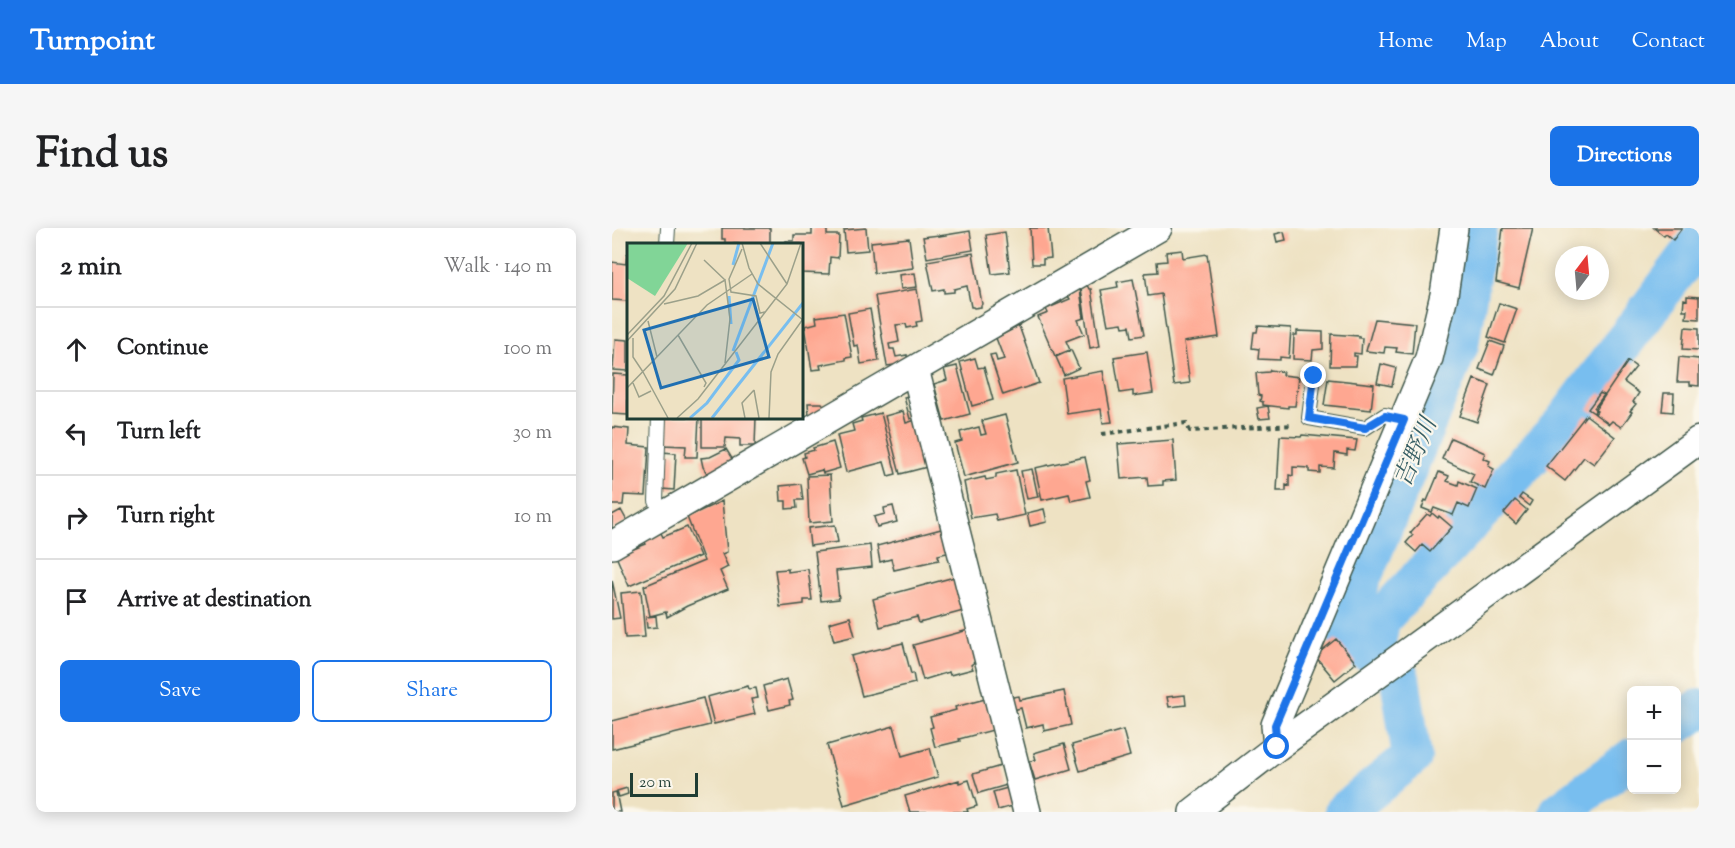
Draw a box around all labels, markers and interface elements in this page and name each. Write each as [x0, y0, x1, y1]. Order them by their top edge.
text: Turnpoint [30, 22, 155, 62]
text: Home [1378, 27, 1433, 57]
text: Map [1466, 27, 1507, 57]
text: About [1540, 27, 1599, 57]
text: Contact [1632, 27, 1705, 57]
text: Find us [36, 126, 168, 186]
button: Directions [1550, 126, 1699, 186]
inset map [627, 243, 802, 418]
north arrow [1555, 246, 1609, 300]
text: 2 min [60, 249, 122, 286]
text: Walk · 140 m [443, 253, 552, 282]
icon: ahead [60, 333, 93, 366]
text: Continue [117, 333, 208, 365]
text: 100 m [503, 335, 552, 364]
route end [1300, 362, 1326, 388]
water label: 吉野川 [1387, 410, 1448, 493]
icon: left [60, 417, 93, 450]
text: Turn left [117, 417, 200, 449]
text: 30 m [513, 419, 552, 448]
icon: right [60, 501, 93, 534]
text: Turn right [117, 501, 214, 533]
text: 10 m [514, 503, 552, 532]
icon: arrive [60, 585, 93, 618]
text: Arrive at destination [117, 585, 312, 617]
button: Save [60, 660, 300, 722]
button: Share [312, 660, 552, 722]
map controls [1627, 686, 1681, 794]
button: + [1627, 686, 1681, 740]
route start [1263, 733, 1289, 759]
button: − [1627, 740, 1681, 794]
scale bar [630, 770, 698, 798]
text: 20 m [639, 772, 672, 795]

